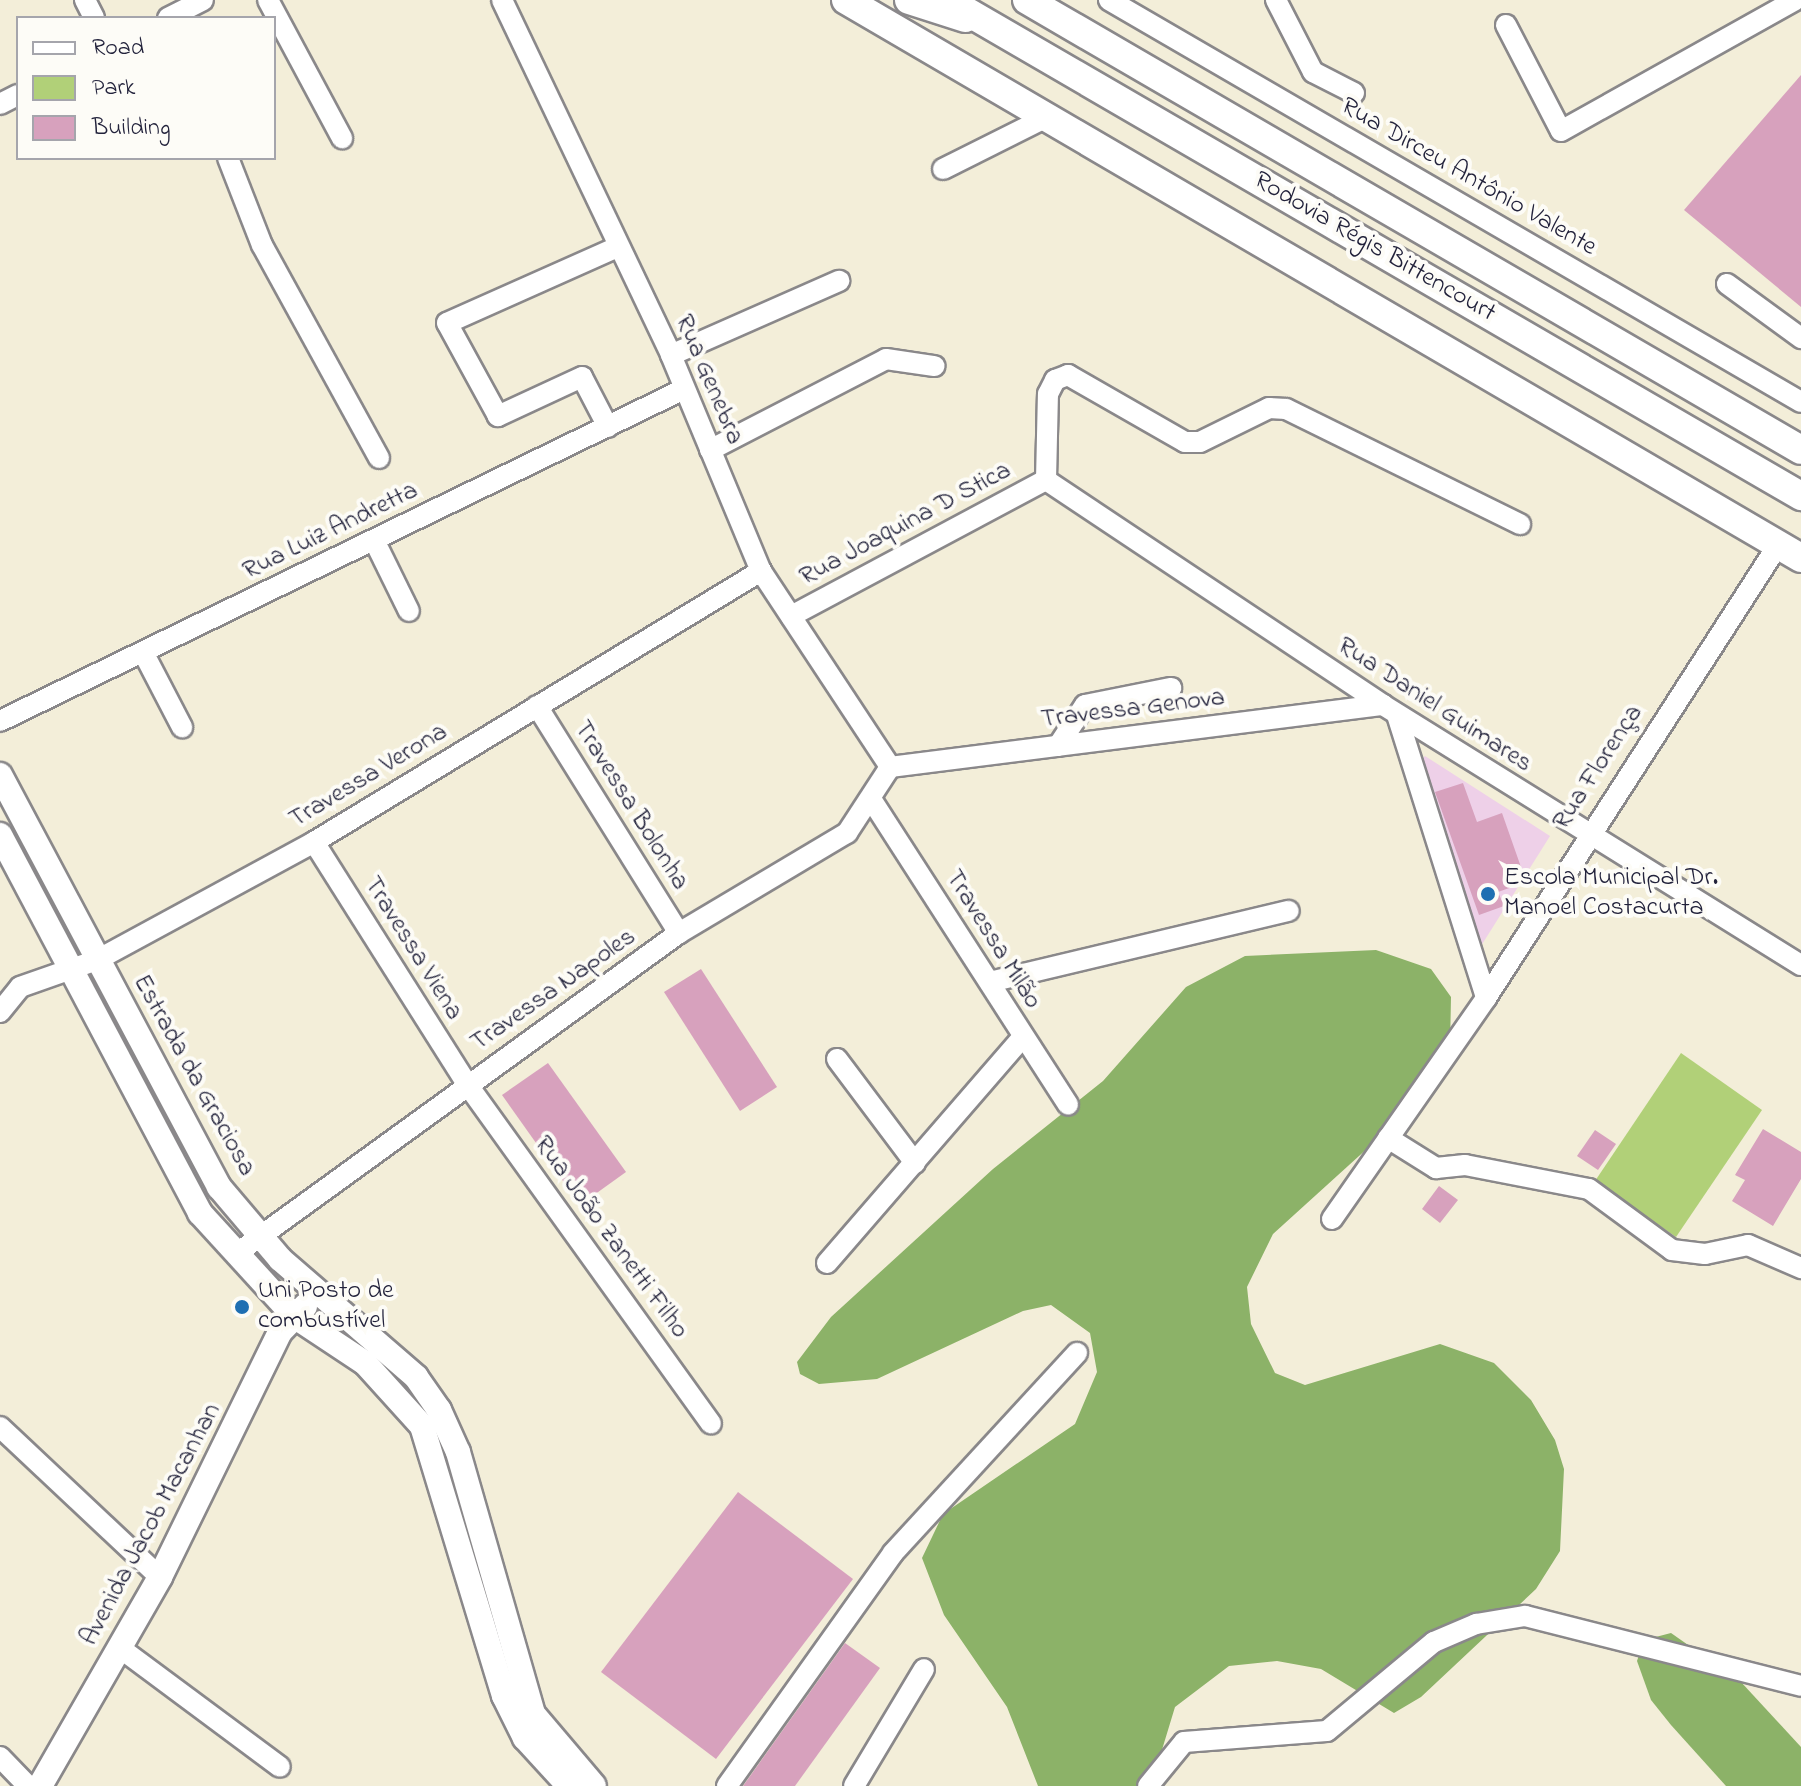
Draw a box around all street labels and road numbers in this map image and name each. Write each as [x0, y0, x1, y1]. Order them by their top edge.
street label: Rua Dirceu Antônio Valente [1335, 92, 1601, 264]
street label: Rodovia Régis Bittencourt [1247, 166, 1501, 330]
street label: Rua Genebra [667, 310, 749, 450]
street label: Rua Joaquina D Stica [795, 456, 1017, 594]
street label: Rua Luiz Andretta [238, 476, 424, 588]
street label: Rua Daniel Guimares [1331, 631, 1537, 781]
street label: Travessa Genova [1039, 683, 1227, 737]
street label: Rua Florença [1547, 700, 1651, 836]
street label: Travessa Bolonha [565, 716, 695, 896]
street label: Travessa Verona [284, 718, 454, 836]
street label: Travessa Milão [937, 865, 1047, 1015]
street label: Travessa Viena [356, 872, 468, 1026]
street label: Travessa Napoles [466, 923, 642, 1059]
street label: Estrada da Graciosa [125, 970, 261, 1182]
street label: Rua João Zanetti Filho [526, 1131, 694, 1345]
street label: Avenida Jacob Macanhan [75, 1399, 229, 1651]

